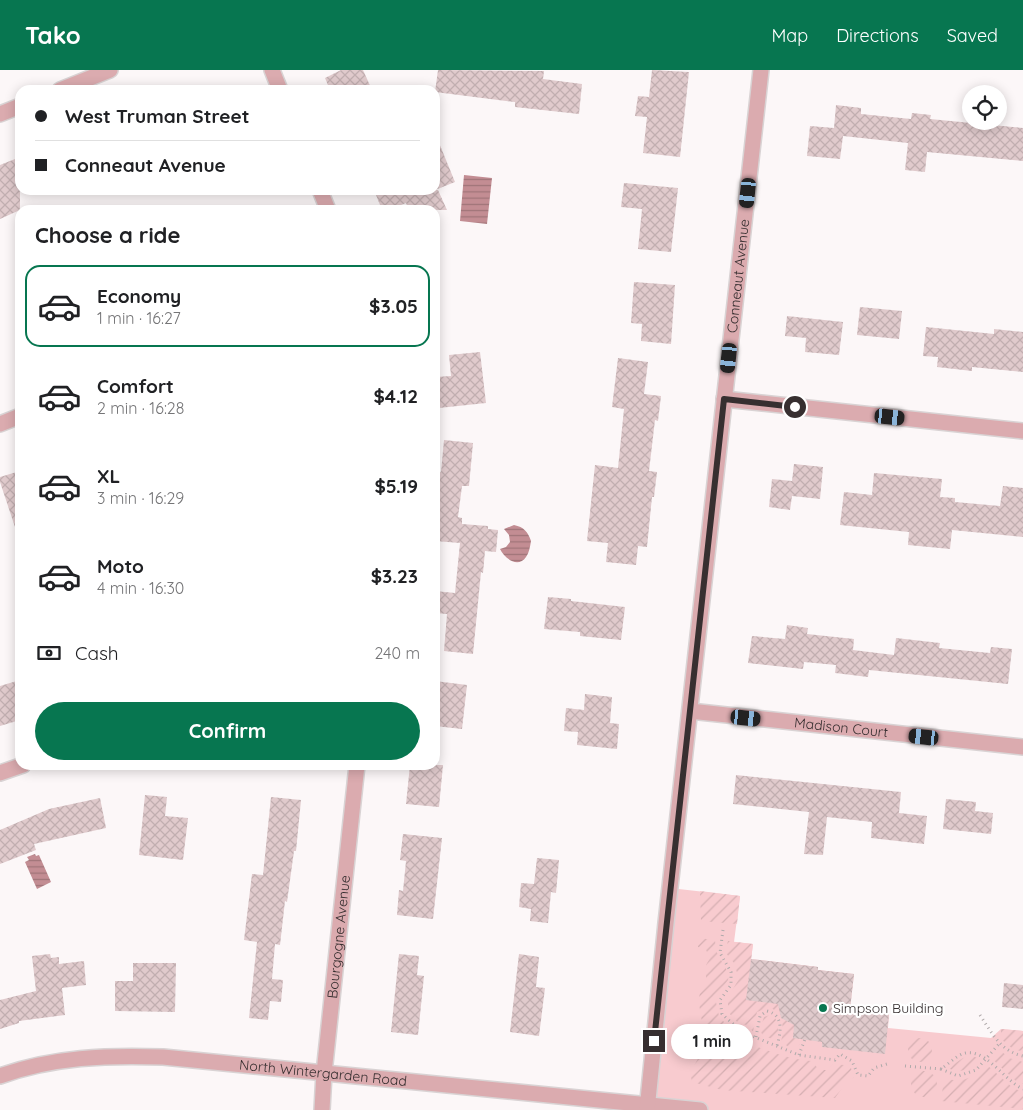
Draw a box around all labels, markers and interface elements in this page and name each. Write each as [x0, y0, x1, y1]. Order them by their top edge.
text: Tako [25, 20, 81, 50]
text: Map [771, 24, 808, 47]
text: Directions [836, 24, 919, 47]
text: Saved [947, 24, 998, 47]
map controls [962, 85, 1007, 130]
button: locate [962, 85, 1007, 130]
text: West Truman Street [65, 104, 249, 128]
text: Conneaut Avenue [65, 153, 226, 177]
car [738, 177, 757, 209]
street label: Conneaut Avenue [723, 218, 753, 334]
text: Choose a ride [35, 221, 180, 249]
icon: car [37, 284, 82, 329]
text: Economy [97, 284, 181, 308]
text: $3.05 [369, 294, 418, 318]
text: 1 min · 16:27 [97, 308, 181, 328]
car [719, 342, 738, 374]
icon: car [37, 374, 82, 419]
text: Comfort [97, 374, 174, 398]
text: $4.12 [374, 384, 418, 408]
route start [784, 396, 806, 418]
text: 2 min · 16:28 [97, 398, 184, 418]
car [874, 408, 905, 426]
icon: car [37, 464, 82, 509]
text: XL [97, 464, 120, 488]
text: $5.19 [375, 474, 418, 498]
text: 3 min · 16:29 [97, 488, 184, 508]
icon: car [37, 554, 82, 599]
text: Moto [97, 554, 144, 578]
text: $3.23 [371, 564, 418, 588]
text: 4 min · 16:30 [97, 578, 184, 598]
icon: cash [35, 639, 63, 667]
text: Cash [75, 641, 119, 665]
text: 240 m [374, 643, 420, 663]
button: Confirm [35, 702, 420, 760]
car [730, 709, 761, 727]
street label: Madison Court [793, 713, 889, 741]
car [908, 728, 939, 746]
street label: Bourgogne Avenue [323, 874, 354, 1000]
place label: Simpson Building [833, 999, 944, 1017]
marker: Simpson Building [817, 1002, 829, 1014]
callout: 1 min [672, 1024, 754, 1058]
route end [643, 1030, 665, 1052]
text: 1 min [693, 1031, 731, 1051]
street label: North Wintergarden Road [238, 1056, 408, 1090]

